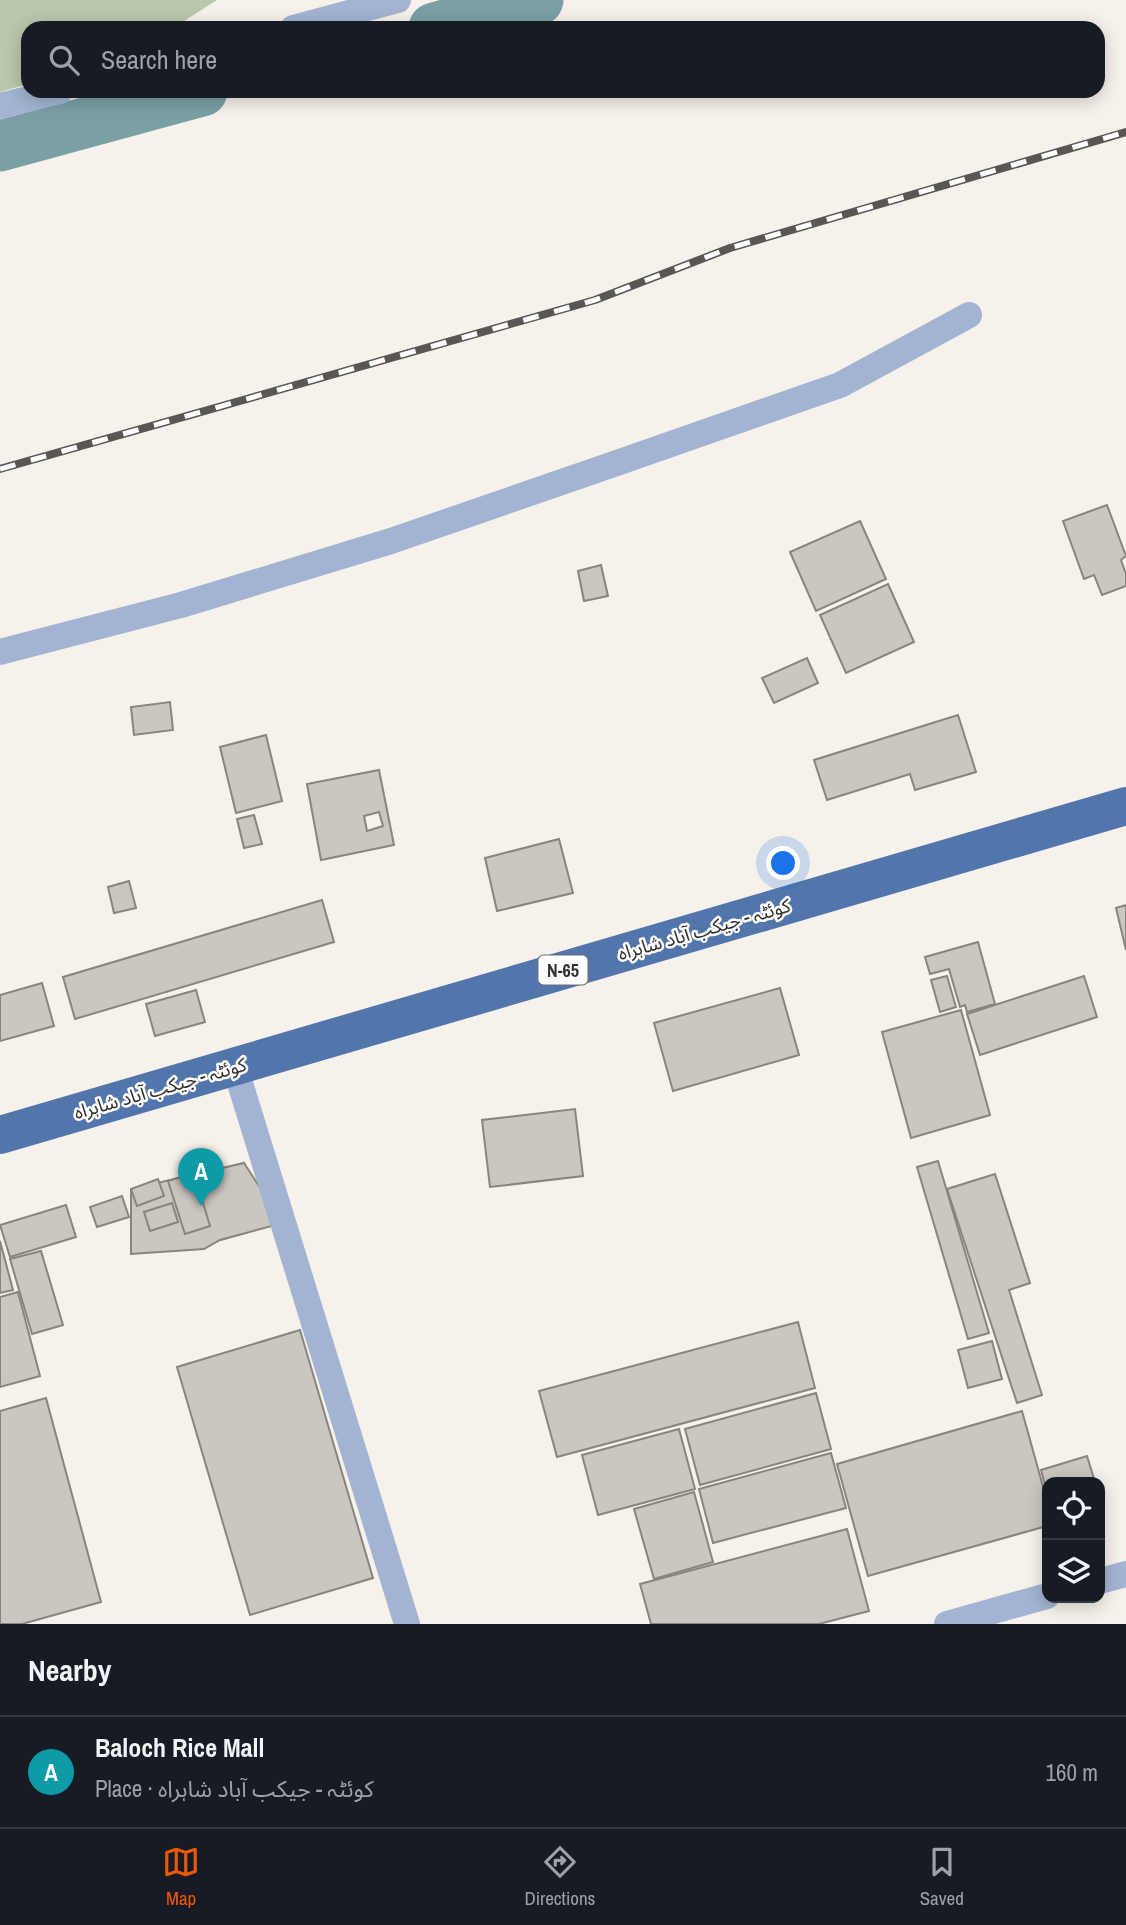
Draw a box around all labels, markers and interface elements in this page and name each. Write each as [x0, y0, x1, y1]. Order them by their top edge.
search box [21, 21, 1105, 98]
icon: search [45, 41, 83, 79]
text: Search here [101, 42, 217, 77]
your location [766, 846, 800, 880]
street label: کوئٹہ - جیکب آباد شاہراہ [615, 892, 794, 966]
road number: N-65 [538, 956, 588, 985]
street label: کوئٹہ - جیکب آباد شاہراہ [71, 1051, 250, 1125]
pin: A [178, 1148, 224, 1206]
map controls [1042, 1477, 1105, 1603]
button: locate [1042, 1477, 1105, 1540]
button: layers [1042, 1540, 1105, 1603]
text: Nearby [28, 1650, 111, 1690]
text: Baloch Rice Mall [95, 1730, 264, 1765]
text: A [44, 1757, 58, 1788]
text: 160 m [1046, 1757, 1098, 1788]
text: Place · کوئٹہ - جیکب آباد شاہراہ [95, 1773, 374, 1804]
tab: Map [162, 1843, 200, 1911]
tab: Directions [524, 1843, 595, 1911]
tab: Saved [920, 1843, 964, 1911]

